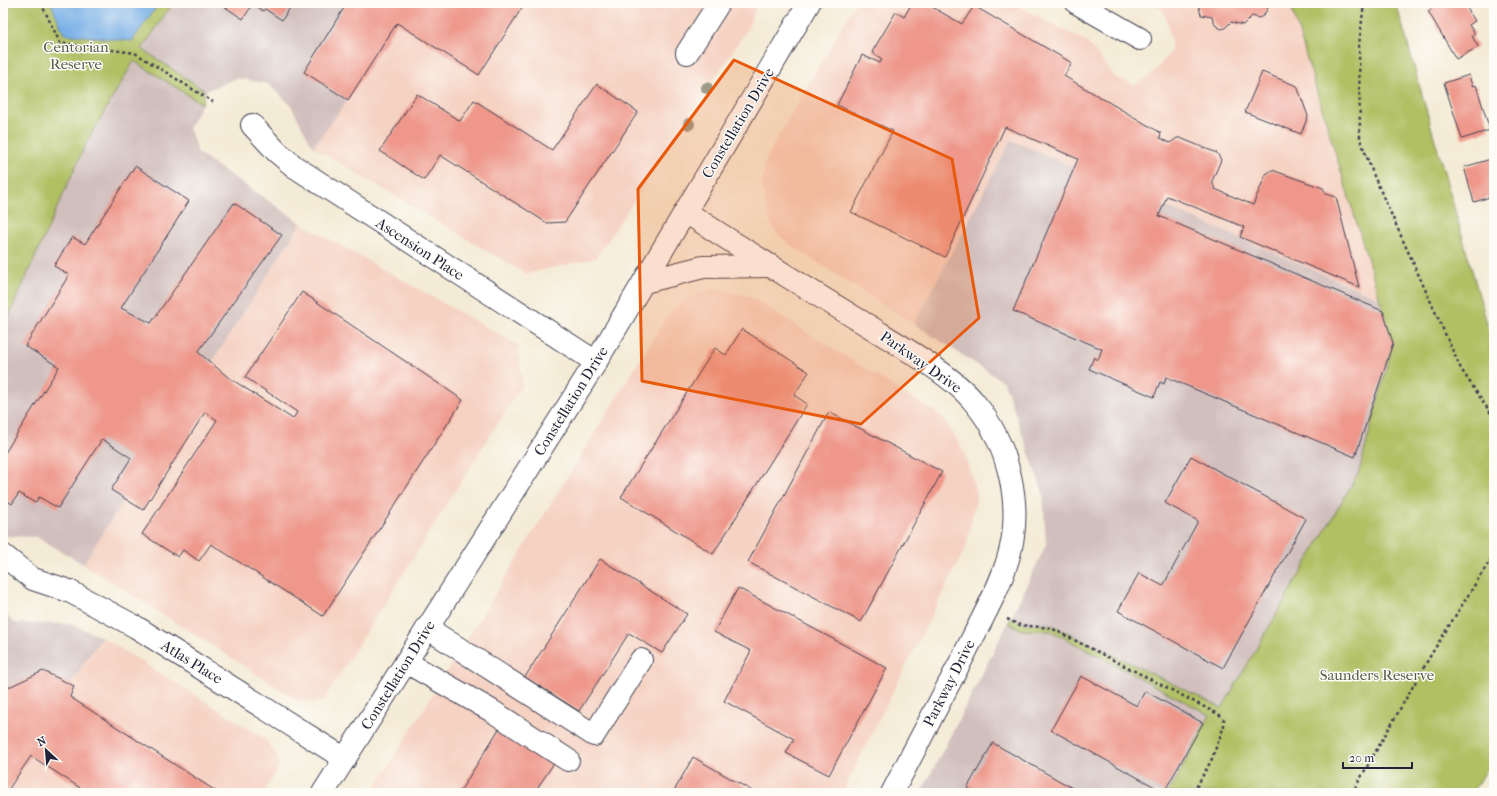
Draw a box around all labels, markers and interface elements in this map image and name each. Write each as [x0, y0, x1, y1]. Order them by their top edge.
park label: Centorian Reserve [43, 38, 109, 73]
street label: Constellation Drive [698, 64, 778, 181]
street label: Ascension Place [372, 213, 468, 284]
street label: Parkway Drive [877, 327, 966, 397]
street label: Constellation Drive [530, 343, 612, 459]
street label: Constellation Drive [357, 617, 439, 733]
street label: Atlas Place [157, 636, 226, 688]
street label: Parkway Drive [919, 636, 979, 730]
park label: Saunders Reserve [1320, 666, 1435, 684]
north arrow [26, 730, 66, 770]
text: N [35, 734, 49, 749]
scale bar [1343, 744, 1412, 770]
text: 20 m [1349, 751, 1374, 765]

